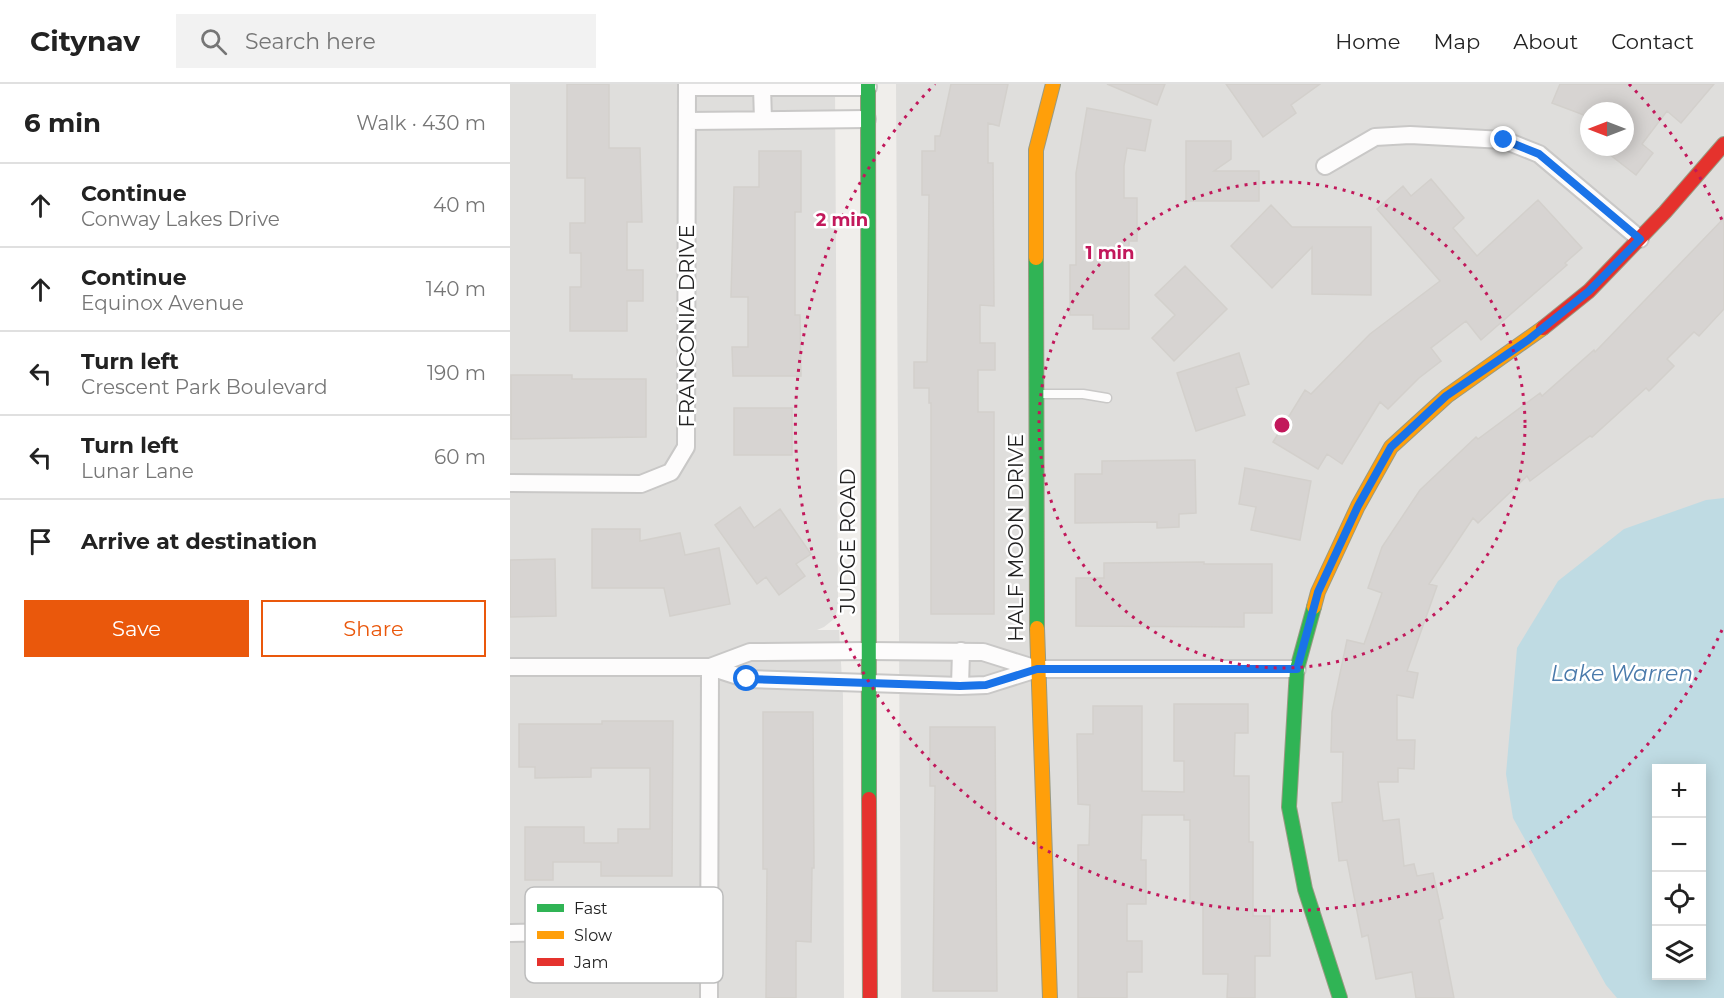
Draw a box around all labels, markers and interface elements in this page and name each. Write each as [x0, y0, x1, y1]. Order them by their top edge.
search box [176, 14, 596, 68]
text: Citynav [30, 24, 140, 58]
icon: search [197, 25, 230, 58]
text: Search here [245, 28, 376, 55]
text: Home [1335, 29, 1400, 54]
text: Map [1433, 29, 1480, 54]
text: About [1513, 29, 1578, 54]
text: Contact [1611, 29, 1694, 54]
north arrow [1580, 102, 1634, 156]
text: 6 min [24, 107, 101, 139]
text: Walk · 430 m [356, 111, 486, 135]
route end [1490, 126, 1516, 152]
text: Continue [81, 180, 187, 207]
icon: ahead [24, 189, 57, 222]
text: 40 m [433, 193, 486, 217]
text: Conway Lakes Drive [81, 207, 280, 231]
text: 2 min [816, 209, 868, 231]
street label: FRANCONIA DRIVE [674, 224, 699, 428]
text: 1 min [1086, 242, 1134, 264]
text: Continue [81, 264, 187, 291]
icon: ahead [24, 273, 57, 306]
text: 140 m [426, 277, 486, 301]
text: Equinox Avenue [81, 291, 244, 315]
text: Turn left [81, 348, 179, 375]
icon: left [24, 357, 57, 390]
text: 190 m [427, 361, 486, 385]
text: Crescent Park Boulevard [81, 375, 328, 399]
centre of rings [1272, 415, 1292, 435]
text: Turn left [81, 432, 179, 459]
street label: HALF MOON DRIVE [1003, 434, 1028, 642]
icon: left [24, 441, 57, 474]
text: 60 m [434, 445, 486, 469]
text: Lunar Lane [81, 459, 194, 483]
street label: JUDGE ROAD [835, 468, 860, 615]
icon: arrive [24, 525, 57, 558]
text: Arrive at destination [81, 528, 317, 555]
button: Save [24, 600, 249, 657]
button: Share [261, 600, 486, 657]
water label: Lake Warren [1551, 660, 1693, 687]
route start [733, 665, 759, 691]
map controls [1652, 764, 1706, 980]
button: + [1652, 764, 1706, 818]
button: − [1652, 818, 1706, 872]
button: locate [1652, 872, 1706, 926]
legend [525, 887, 723, 983]
text: Fast [574, 899, 608, 918]
text: Slow [574, 926, 612, 945]
button: layers [1652, 926, 1706, 980]
text: Jam [573, 953, 608, 972]

